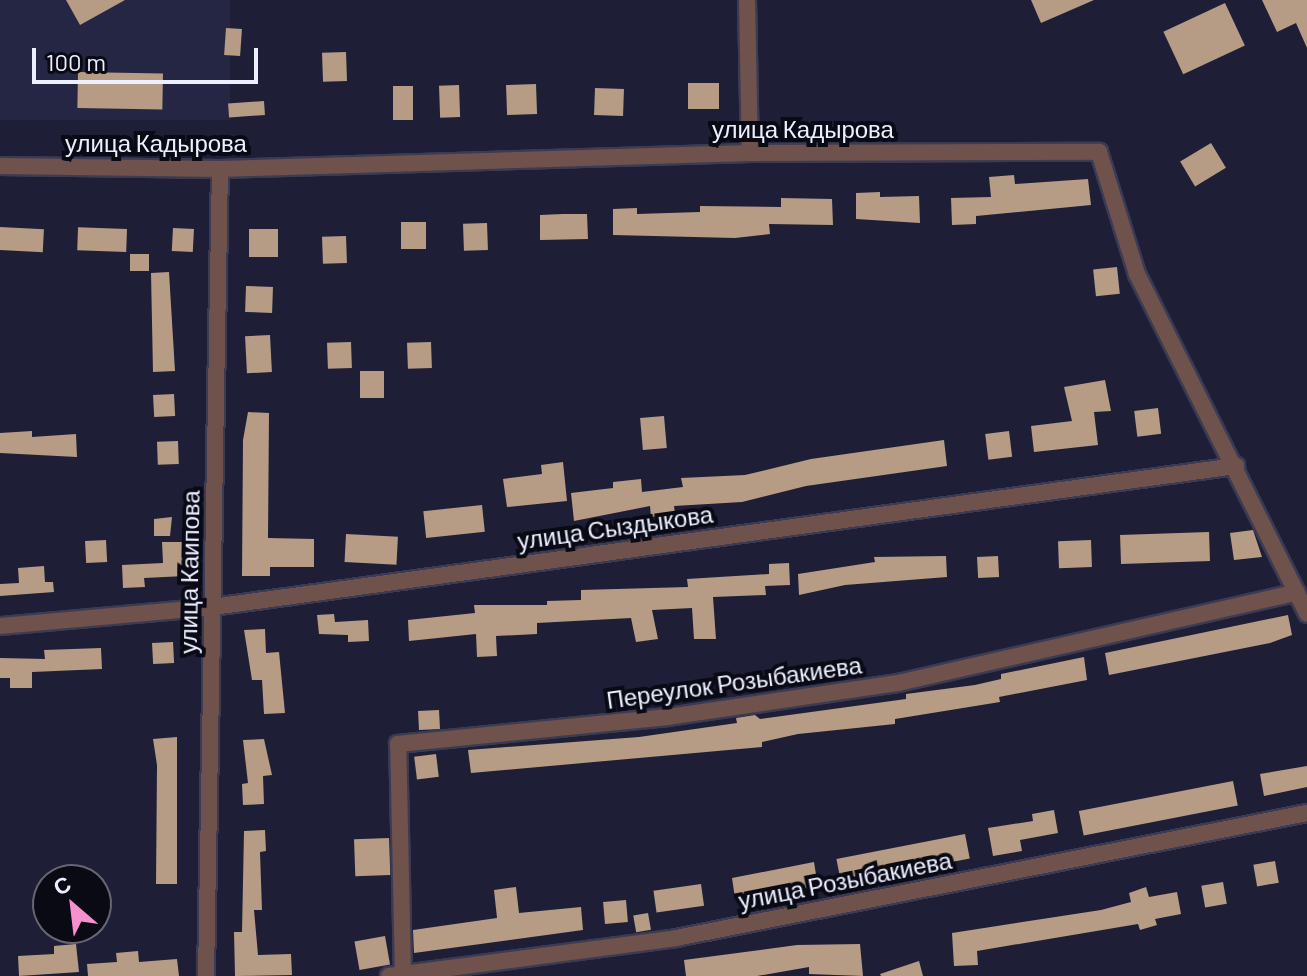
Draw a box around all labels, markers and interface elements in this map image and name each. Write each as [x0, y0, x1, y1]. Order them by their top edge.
scale bar [36, 32, 262, 82]
text: 100 m [46, 47, 106, 76]
street label: улица Кадырова [712, 115, 894, 143]
street label: улица Кадырова [65, 129, 247, 157]
street label: улица Каипова [173, 490, 205, 654]
street label: улица Сыздыкова [515, 499, 715, 555]
street label: Переулок Розыбакиева [605, 650, 863, 714]
street label: улица Розыбакиева [736, 845, 954, 915]
north arrow [32, 864, 112, 944]
text: С [49, 869, 75, 900]

